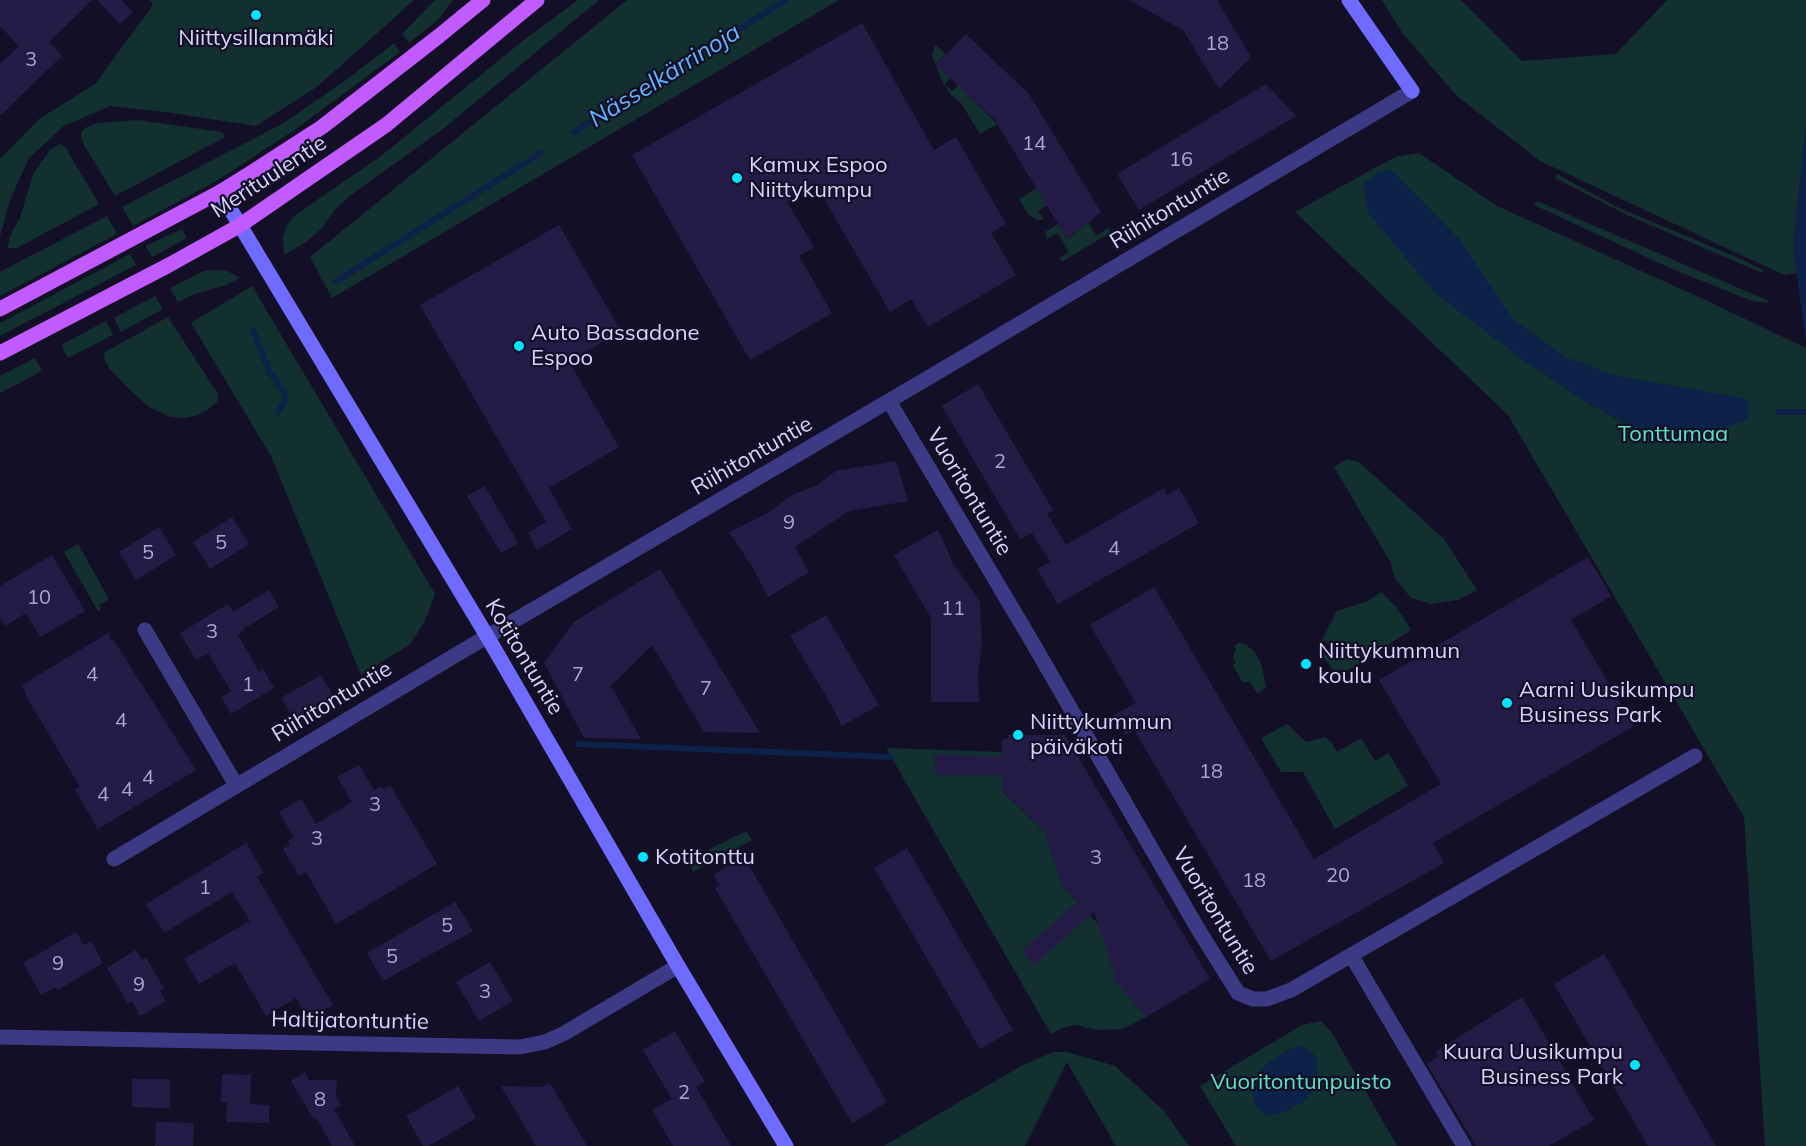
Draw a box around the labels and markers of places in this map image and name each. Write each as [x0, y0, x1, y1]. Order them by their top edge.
marker: Niittysillanmäki [249, 8, 263, 22]
place label: Niittysillanmäki [178, 25, 334, 51]
place label: Kamux Espoo Niittykumpu [749, 152, 888, 204]
marker: Kamux Espoo Niittykumpu [730, 171, 744, 185]
place label: Auto Bassadone Espoo [531, 320, 700, 372]
marker: Auto Bassadone Espoo [512, 339, 526, 353]
place label: Niittykummun koulu [1318, 638, 1460, 690]
marker: Niittykummun koulu [1299, 657, 1313, 671]
place label: Aarni Uusikumpu Business Park [1519, 677, 1694, 728]
marker: Aarni Uusikumpu Business Park [1500, 696, 1514, 710]
place label: Niittykummun päiväkoti [1030, 709, 1172, 760]
marker: Niittykummun päiväkoti [1011, 728, 1025, 742]
place label: Kotitonttu [655, 844, 755, 870]
marker: Kotitonttu [636, 850, 650, 864]
place label: Kuura Uusikumpu Business Park [1443, 1039, 1623, 1090]
marker: Kuura Uusikumpu Business Park [1628, 1058, 1642, 1072]

